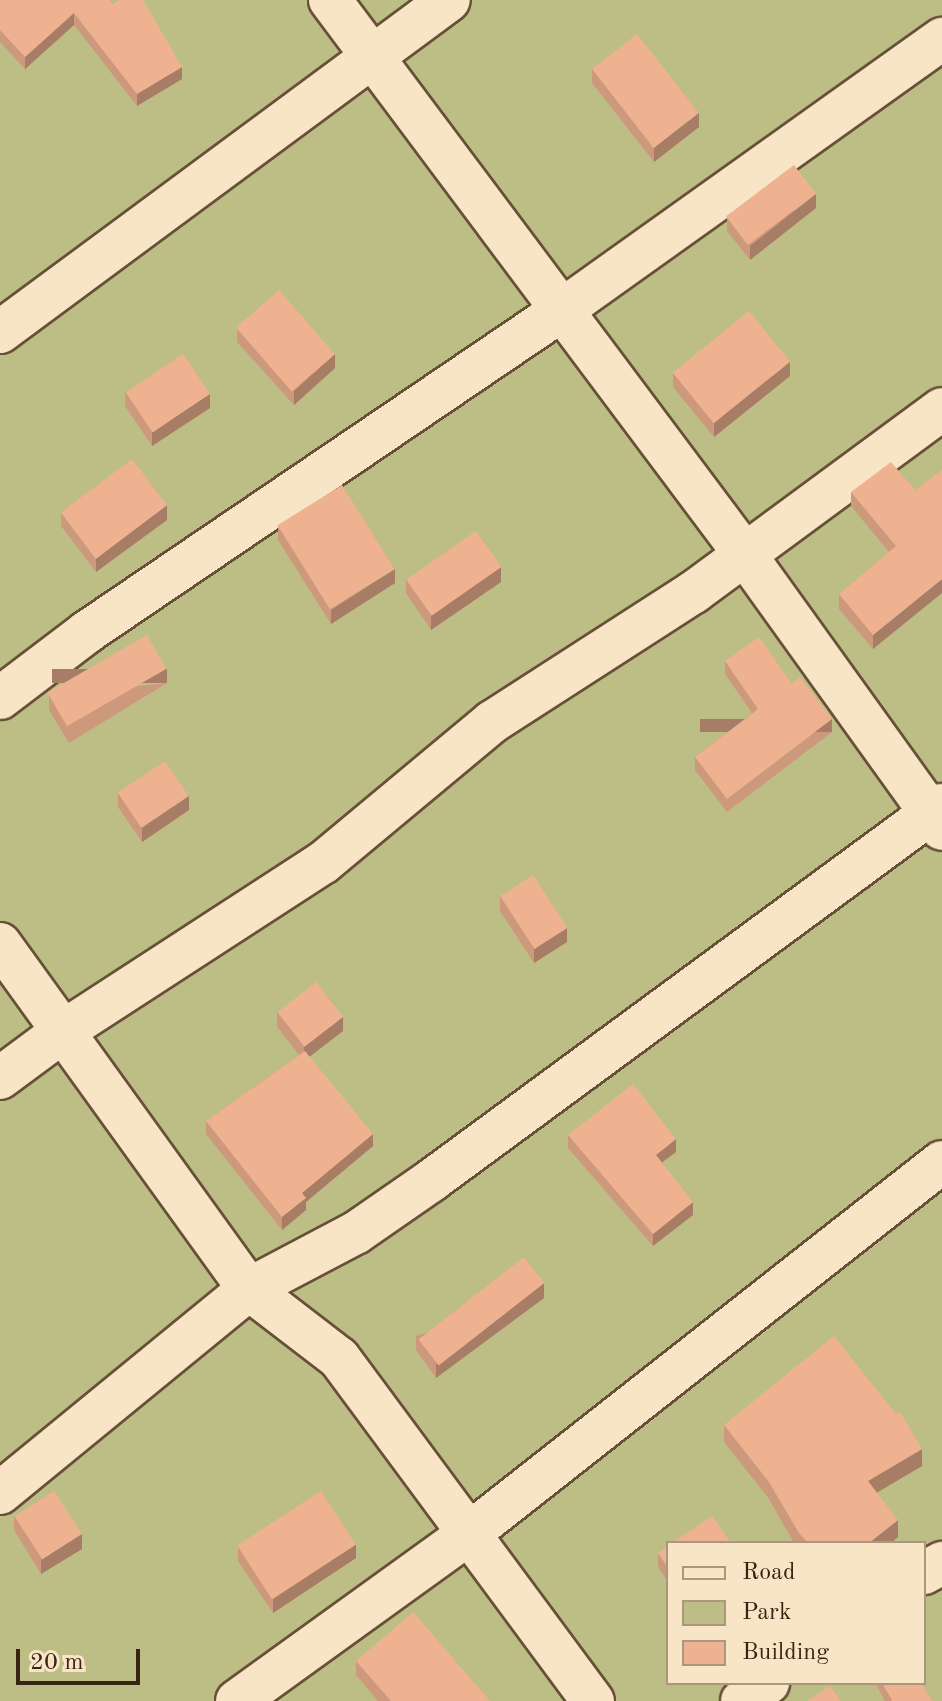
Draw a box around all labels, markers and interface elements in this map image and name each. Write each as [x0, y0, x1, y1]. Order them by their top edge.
legend [666, 1541, 926, 1685]
text: Road [742, 1561, 795, 1585]
text: Park [742, 1601, 791, 1625]
scale bar [20, 1633, 144, 1683]
text: Building [742, 1641, 829, 1665]
text: 20 m [30, 1651, 84, 1675]

